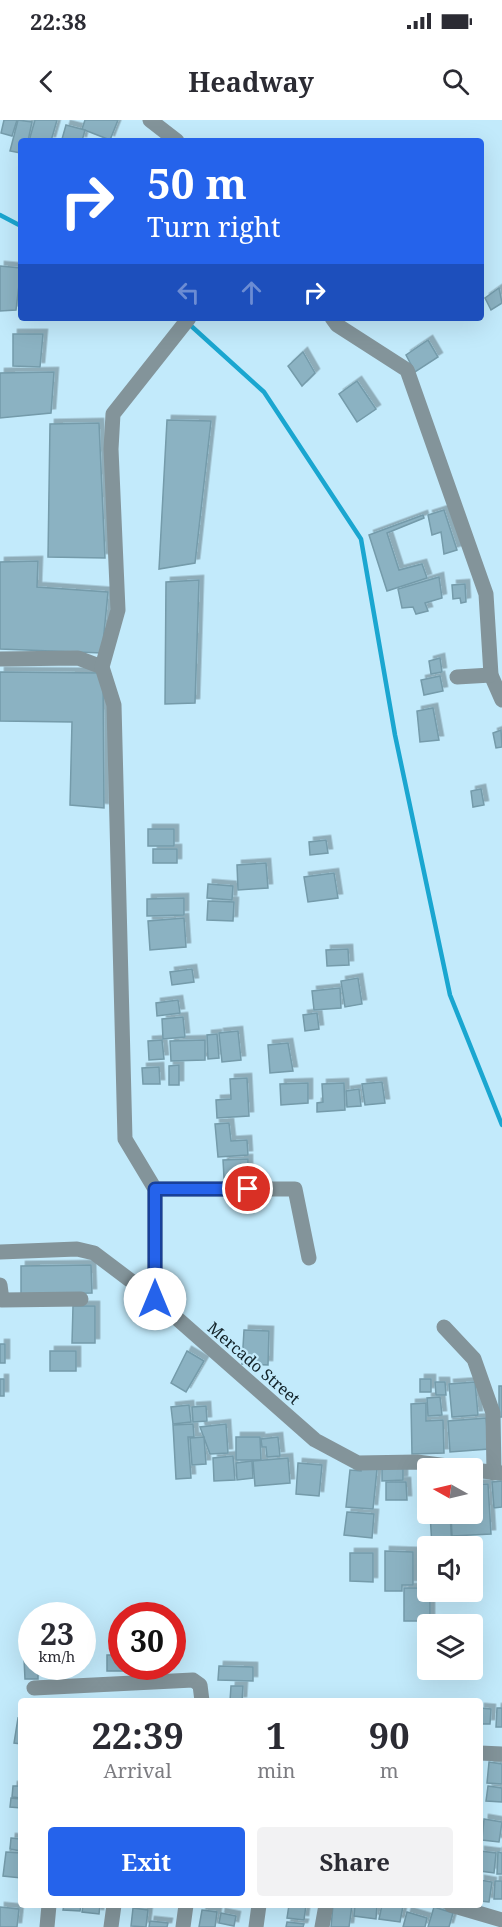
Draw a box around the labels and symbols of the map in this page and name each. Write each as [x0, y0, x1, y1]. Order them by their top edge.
pin [222, 1163, 273, 1214]
position arrow [123, 1267, 187, 1331]
street label: Mercado Street [203, 1317, 305, 1410]
north arrow [417, 1458, 483, 1524]
speed limit sign: 30 [108, 1602, 186, 1680]

